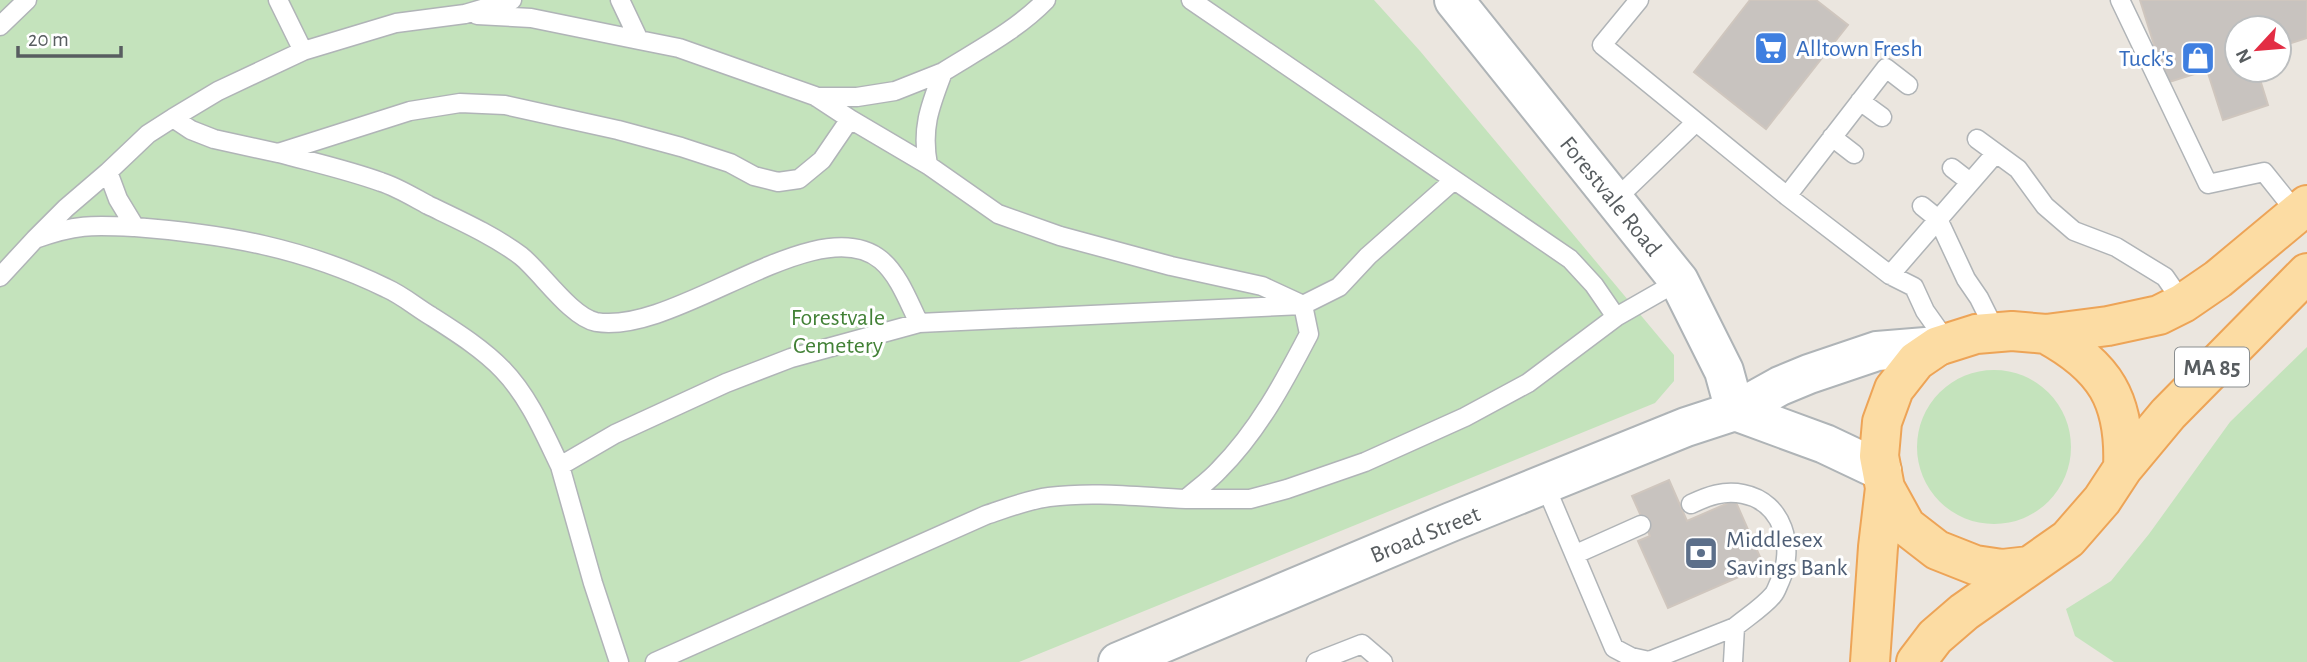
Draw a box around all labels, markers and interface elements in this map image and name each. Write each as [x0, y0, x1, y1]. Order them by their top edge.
scale bar [18, 14, 121, 58]
north arrow [2223, 14, 2293, 84]
text: 20 m [28, 29, 69, 50]
supermarket icon: Alltown Fresh [1752, 29, 1790, 67]
place label: Alltown Fresh [1796, 37, 1923, 61]
shop icon: Tuck's [2179, 39, 2217, 77]
text: N [2233, 46, 2256, 66]
place label: Tuck's [2119, 47, 2174, 71]
street label: Forestvale Road [1555, 132, 1665, 261]
park label: Forestvale Cemetery [791, 306, 885, 358]
road number: MA 85 [2175, 348, 2249, 386]
street label: Broad Street [1367, 502, 1484, 568]
place label: Middlesex Savings Bank [1726, 528, 1848, 580]
bank icon: Middlesex Savings Bank [1682, 534, 1720, 572]

